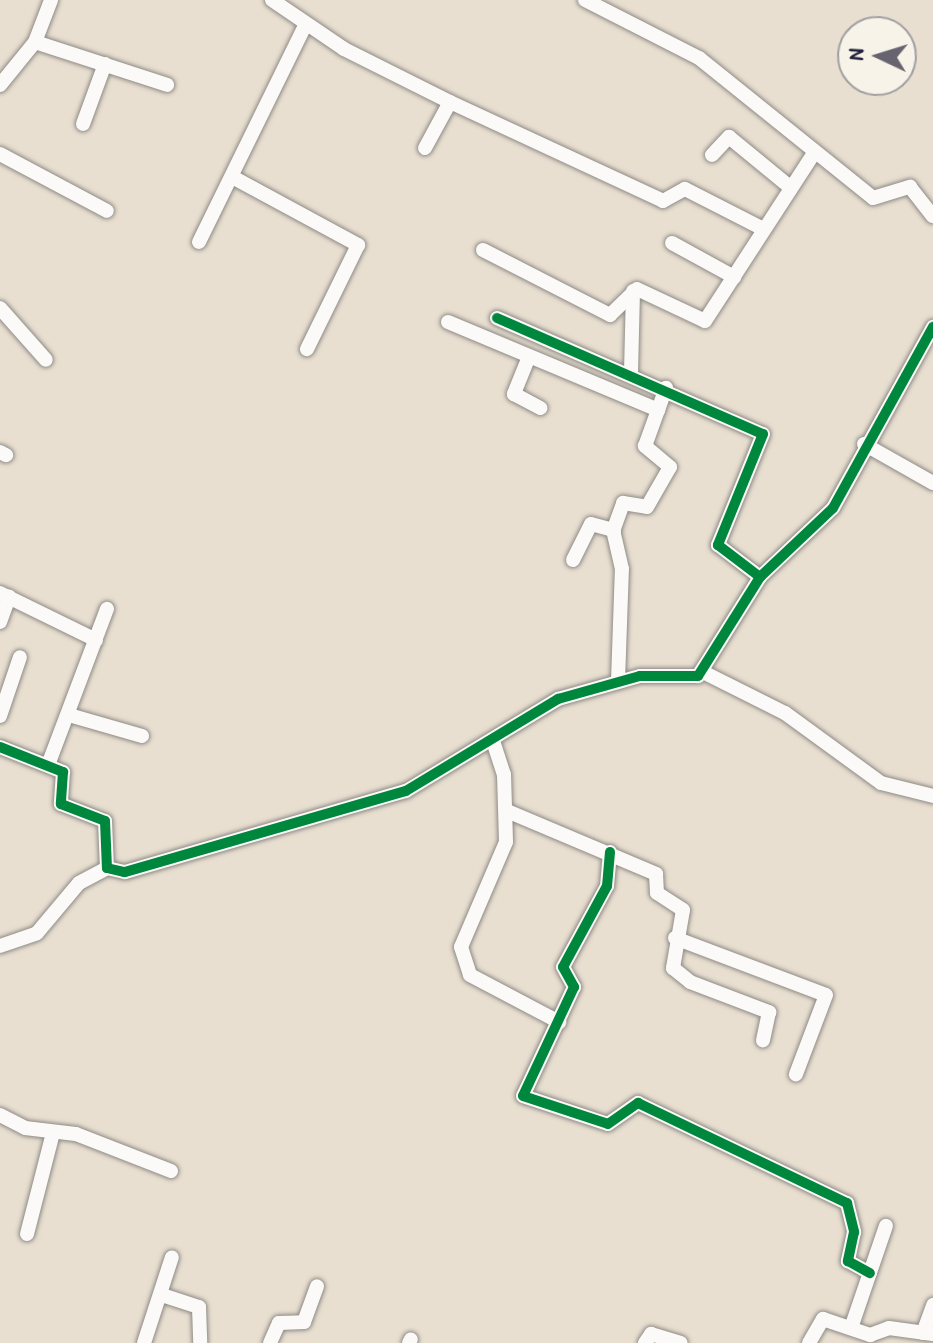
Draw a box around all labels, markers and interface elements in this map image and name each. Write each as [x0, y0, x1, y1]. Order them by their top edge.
north arrow [837, 16, 917, 96]
text: N [840, 48, 870, 61]

